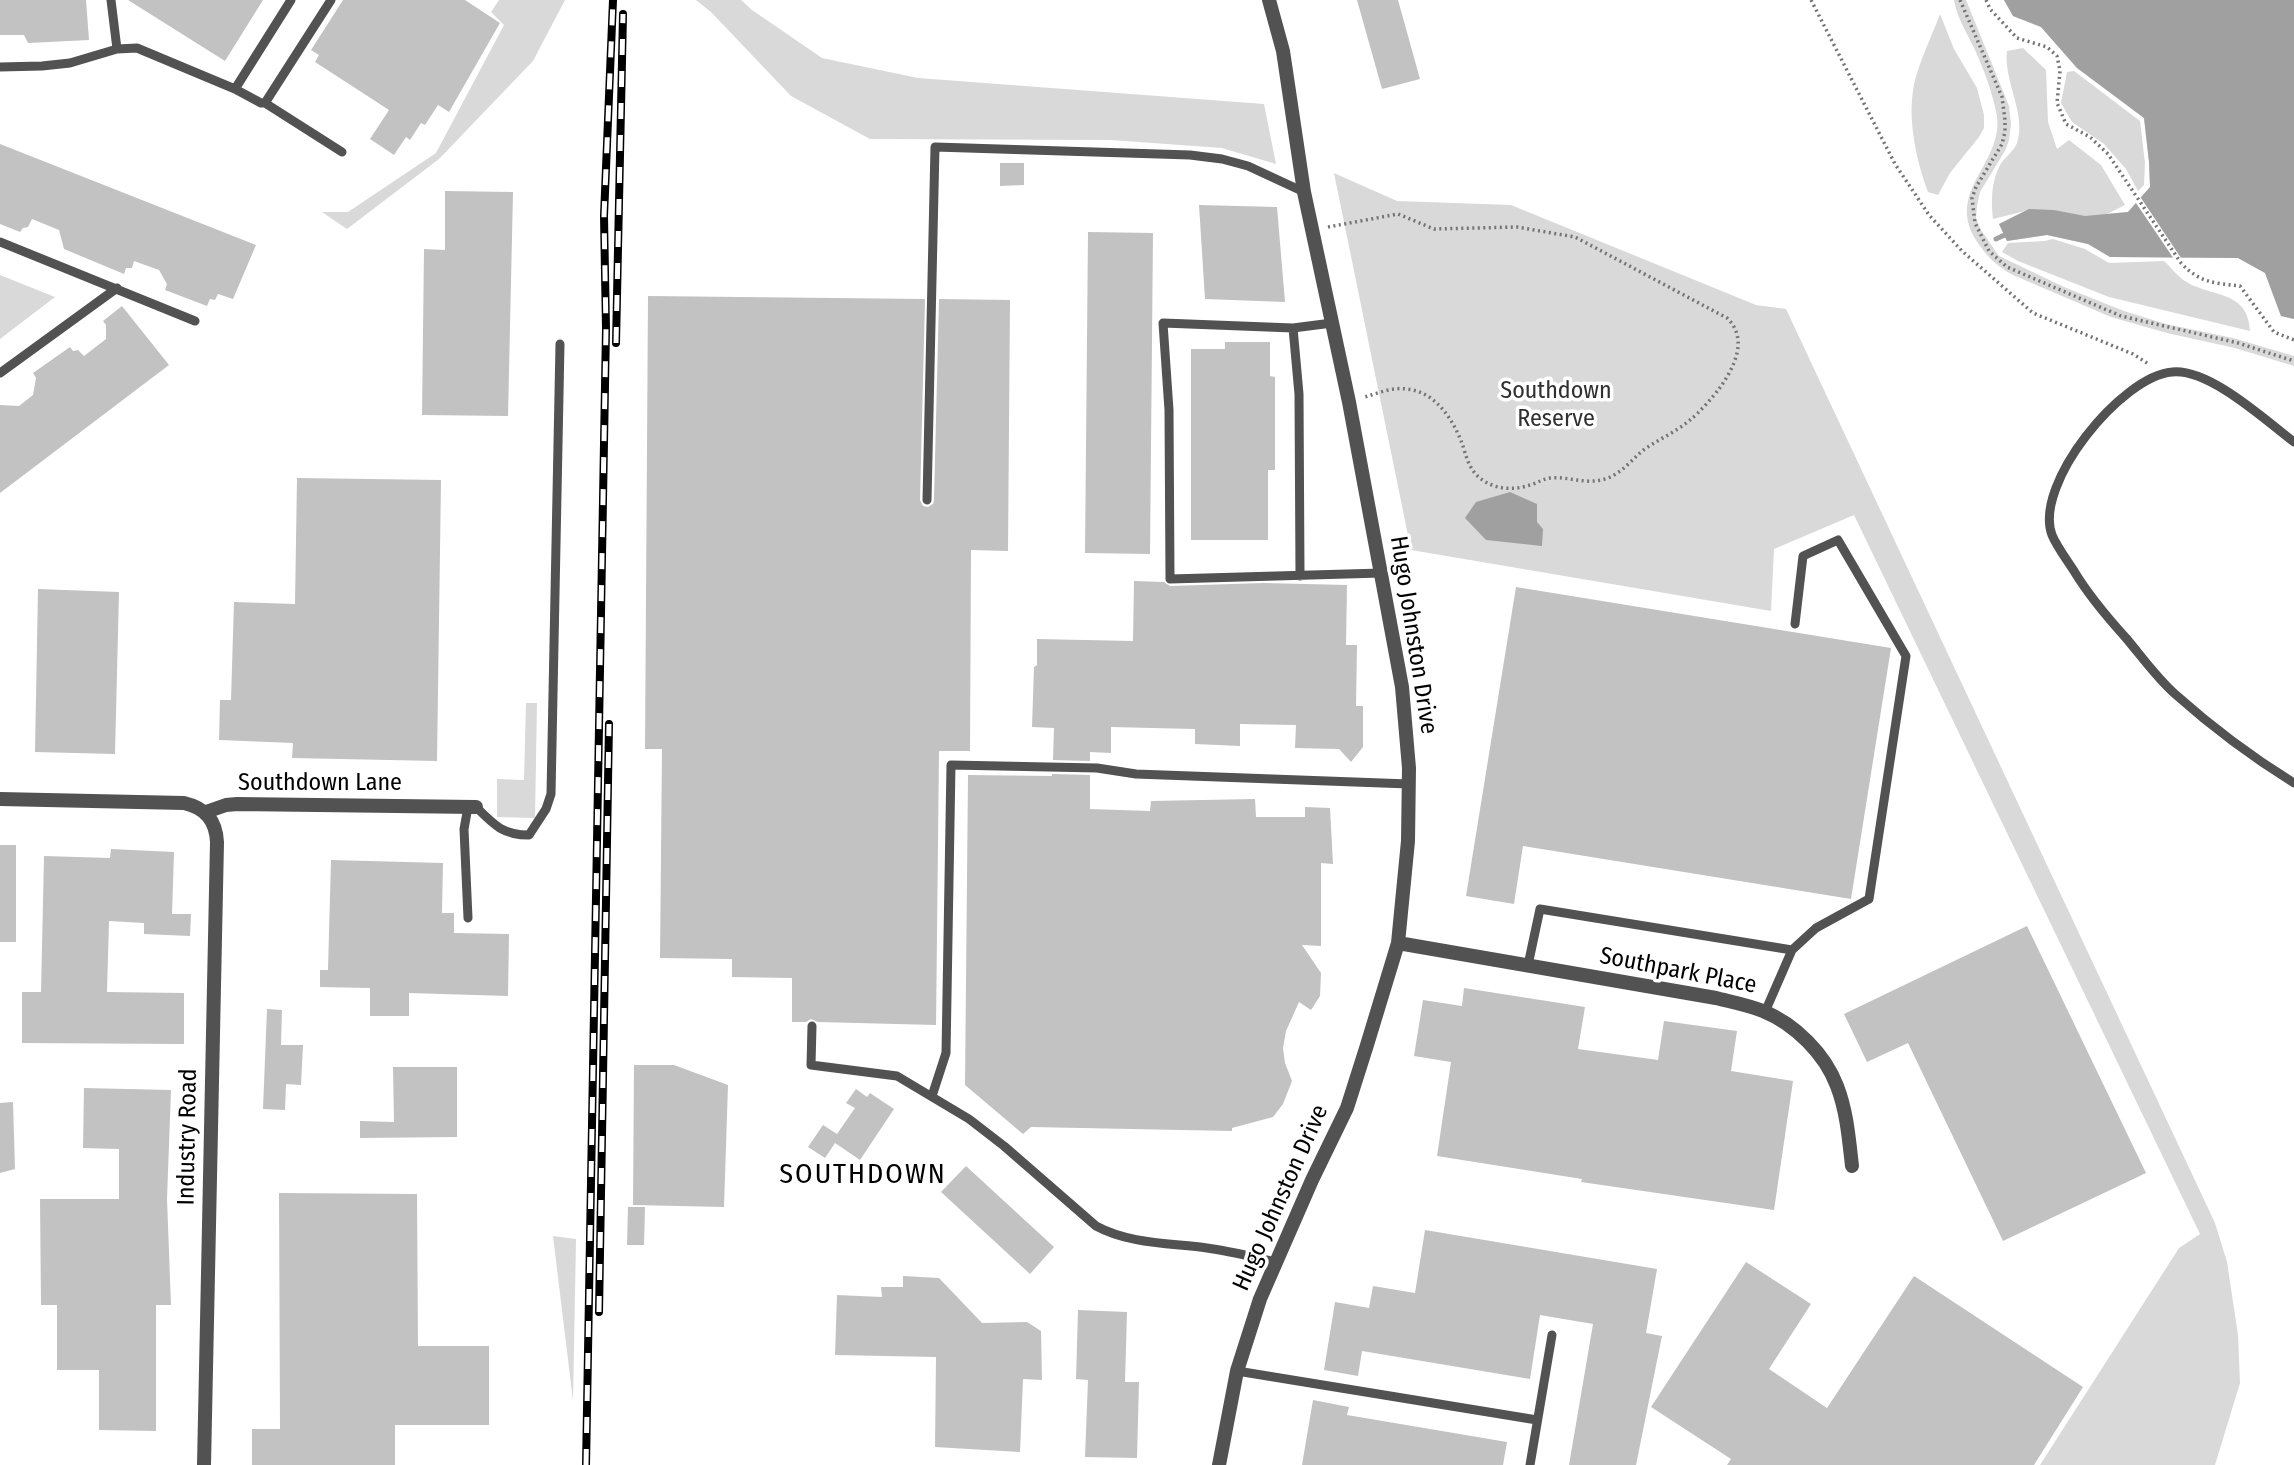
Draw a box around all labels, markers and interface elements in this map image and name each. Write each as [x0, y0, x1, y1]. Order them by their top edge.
park label: Southdown Reserve [1500, 377, 1612, 433]
street label: Hugo Johnston Drive [1383, 534, 1443, 736]
street label: Southdown Lane [238, 769, 402, 797]
street label: Southpark Place [1597, 942, 1759, 1000]
street label: Industry Road [172, 1068, 204, 1206]
street label: Hugo Johnston Drive [1227, 1101, 1335, 1295]
district label: SOUTHDOWN [780, 1158, 946, 1192]

